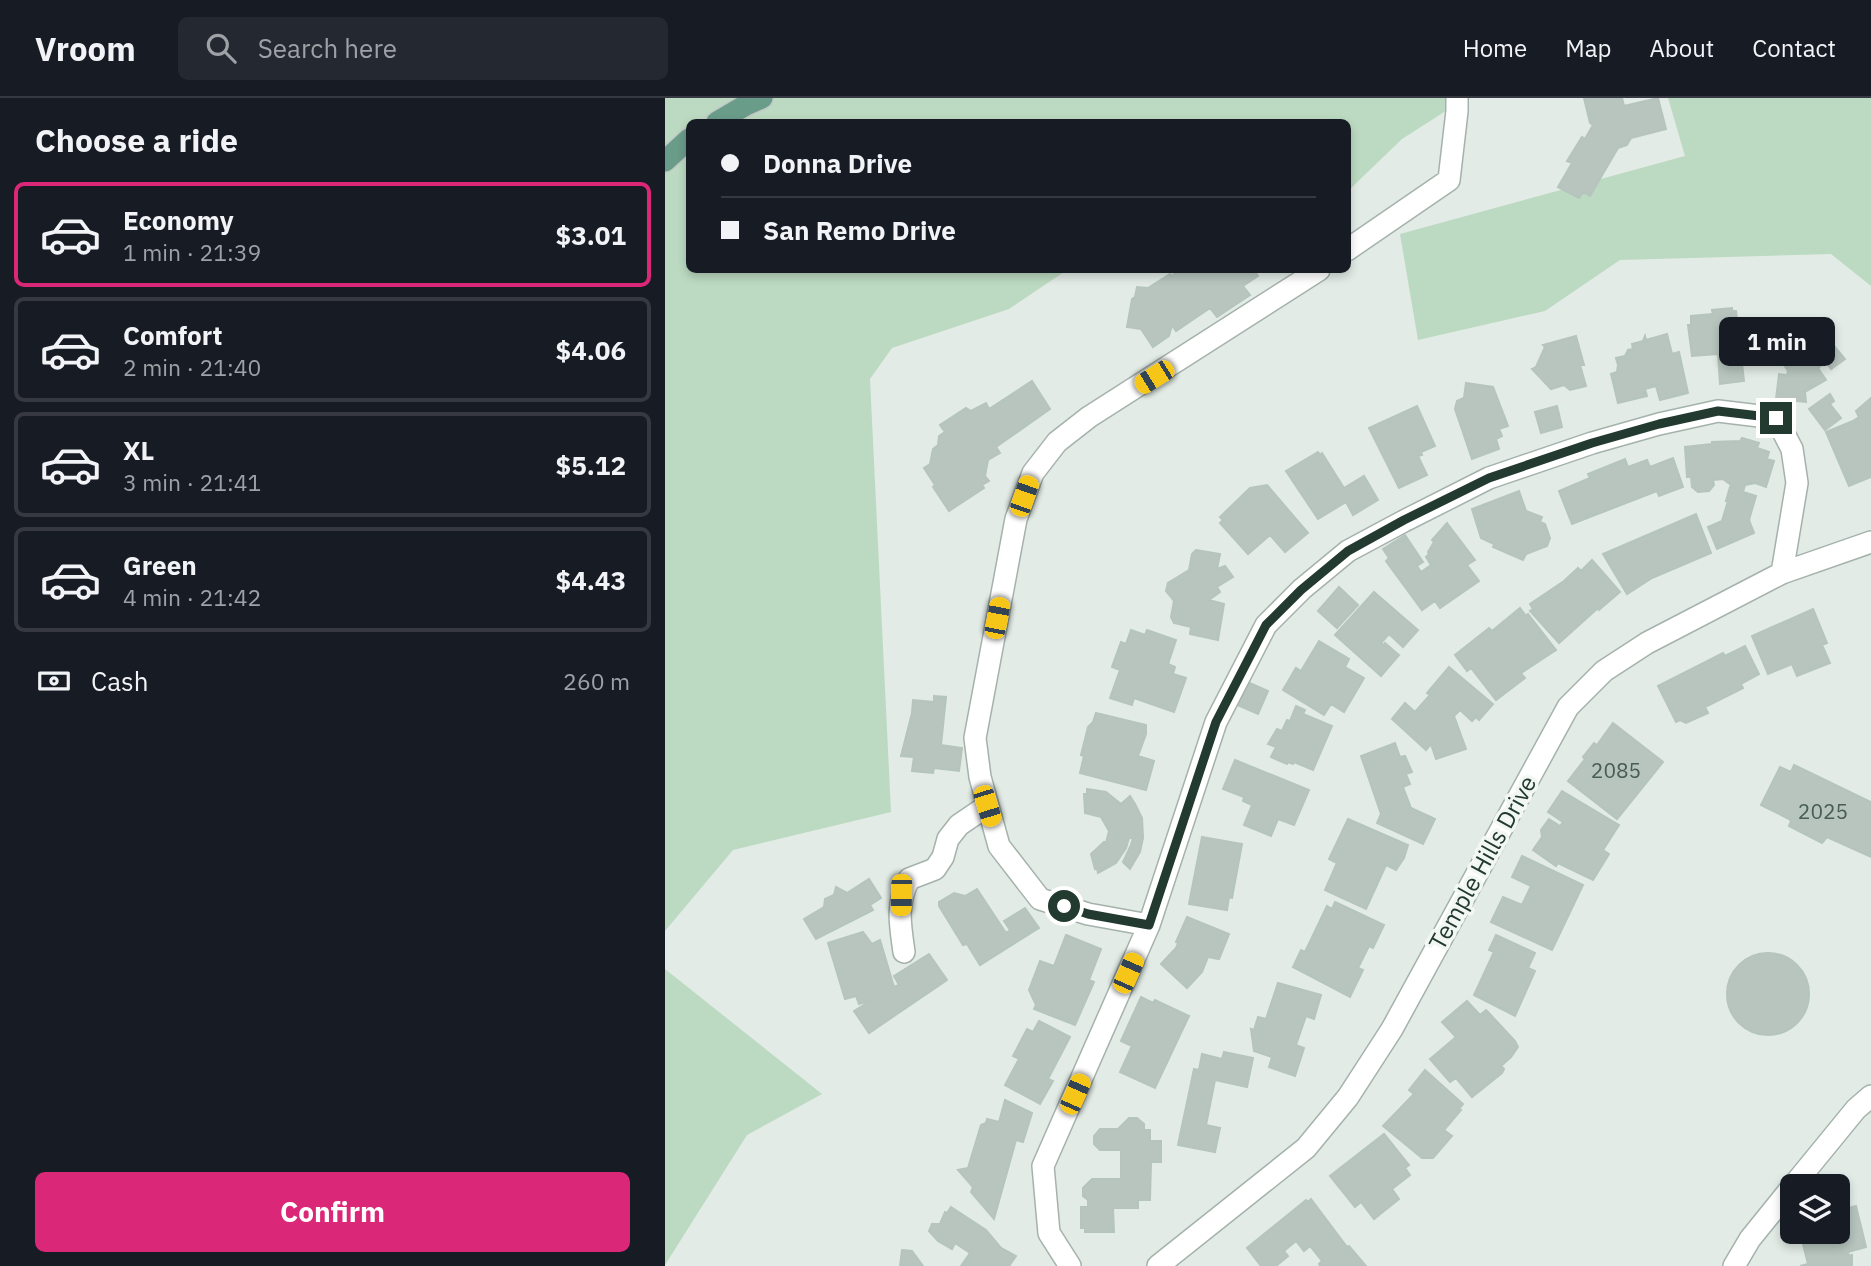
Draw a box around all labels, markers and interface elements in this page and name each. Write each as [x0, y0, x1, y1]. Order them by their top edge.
search box [178, 17, 668, 80]
text: Vroom [35, 27, 136, 70]
icon: search [202, 29, 240, 67]
text: Search here [258, 31, 397, 65]
text: Home [1463, 32, 1527, 64]
text: Map [1565, 32, 1611, 64]
text: About [1649, 32, 1714, 64]
text: Contact [1752, 32, 1836, 64]
text: Choose a ride [35, 119, 238, 161]
text: Donna Drive [763, 146, 912, 180]
icon: car [39, 203, 102, 266]
text: Economy [123, 203, 234, 237]
text: San Remo Drive [763, 213, 956, 247]
text: $3.01 [556, 218, 626, 252]
text: 1 min · 21:39 [123, 237, 261, 267]
callout: 1 min [1718, 316, 1834, 366]
icon: car [39, 318, 102, 381]
text: Comfort [123, 318, 222, 352]
text: 1 min [1747, 326, 1807, 356]
text: $4.06 [556, 333, 626, 367]
text: 2 min · 21:40 [123, 352, 261, 382]
car [1131, 357, 1178, 397]
route end [1760, 402, 1792, 434]
icon: car [39, 433, 102, 496]
text: XL [123, 433, 154, 467]
text: $5.12 [556, 448, 626, 482]
text: 3 min · 21:41 [123, 467, 261, 497]
car [1008, 473, 1041, 519]
icon: car [39, 548, 102, 611]
text: Green [123, 548, 197, 582]
text: $4.43 [556, 563, 626, 597]
text: 4 min · 21:42 [123, 582, 261, 612]
car [983, 595, 1012, 641]
icon: cash [35, 662, 73, 700]
text: Cash [91, 664, 148, 698]
text: 260 m [563, 666, 630, 696]
house number: 2085 [1591, 756, 1641, 784]
street label: Temple Hills Drive [1421, 770, 1543, 955]
car [971, 783, 1004, 829]
house number: 2025 [1798, 797, 1848, 825]
car [891, 874, 912, 916]
route start [1048, 890, 1080, 922]
car [1110, 950, 1147, 996]
car [1057, 1071, 1094, 1117]
button: Confirm [35, 1172, 630, 1252]
map controls [1780, 1174, 1850, 1244]
button: layers [1780, 1174, 1850, 1244]

